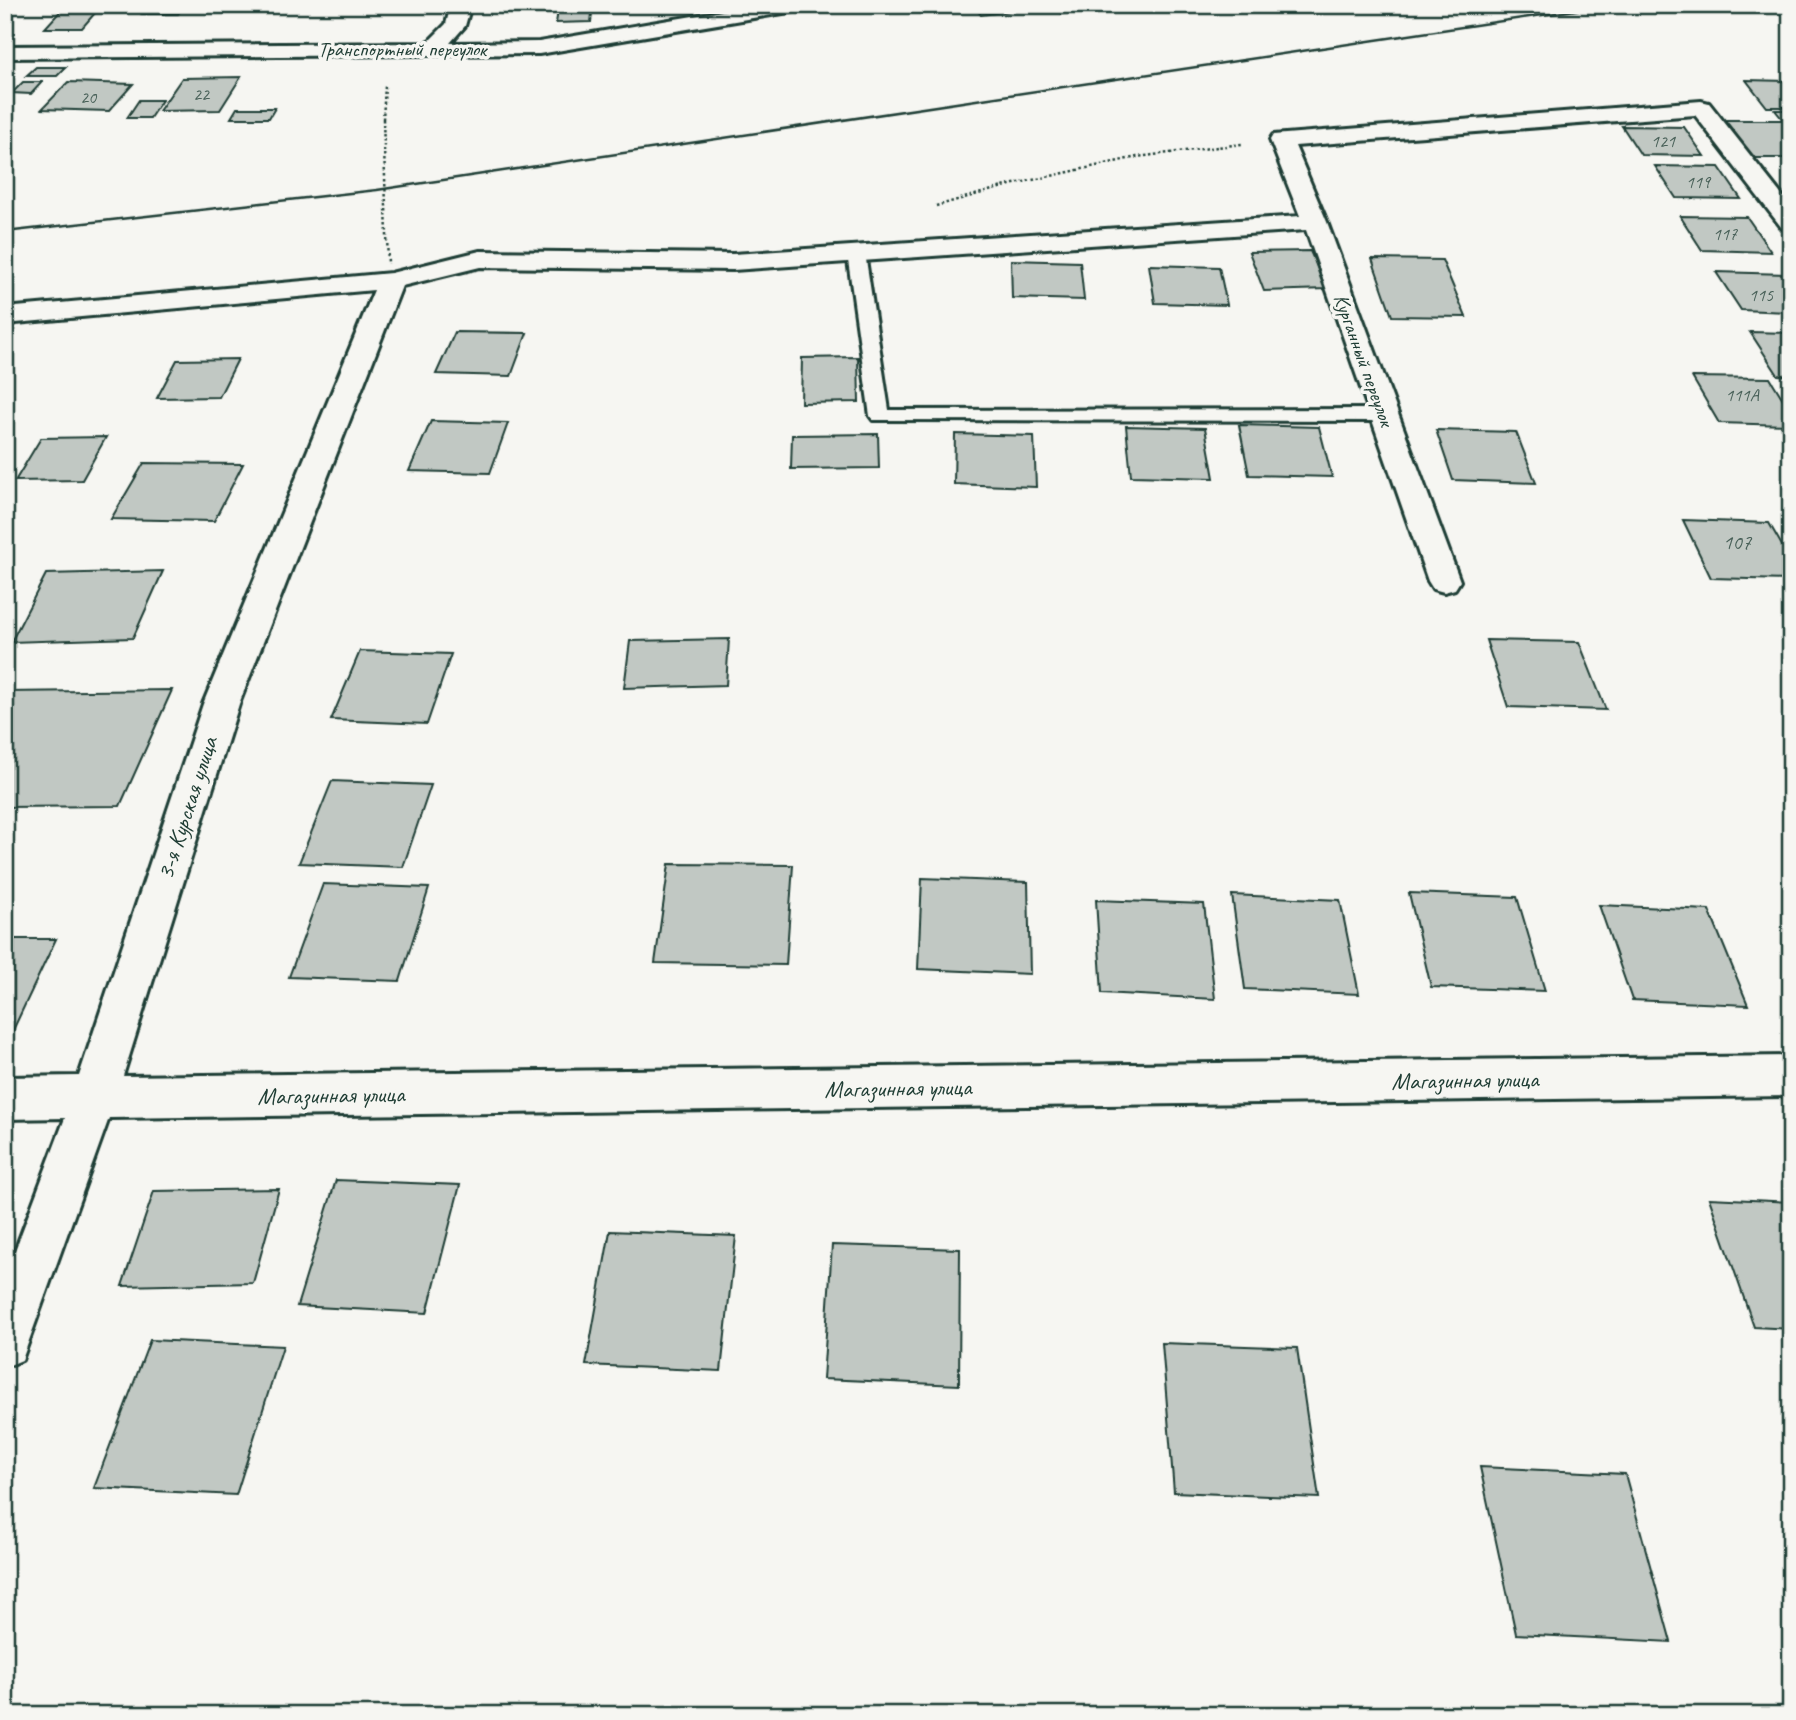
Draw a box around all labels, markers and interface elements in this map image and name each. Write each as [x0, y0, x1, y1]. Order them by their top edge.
street label: Транспортный переулок [318, 36, 488, 62]
house number: 22 [193, 83, 211, 105]
house number: 20 [80, 86, 98, 108]
house number: 121 [1651, 130, 1676, 152]
house number: 119 [1686, 171, 1712, 193]
house number: 117 [1713, 223, 1738, 245]
house number: 115 [1749, 284, 1774, 306]
street label: Курганный переулок [1328, 290, 1401, 432]
house number: 111А [1725, 384, 1760, 406]
house number: 107 [1723, 529, 1753, 555]
street label: 3-я Курская улица [150, 732, 225, 883]
street label: Магазинная улица [1391, 1064, 1540, 1096]
street label: Магазинная улица [824, 1072, 973, 1104]
street label: Магазинная улица [257, 1079, 406, 1111]

